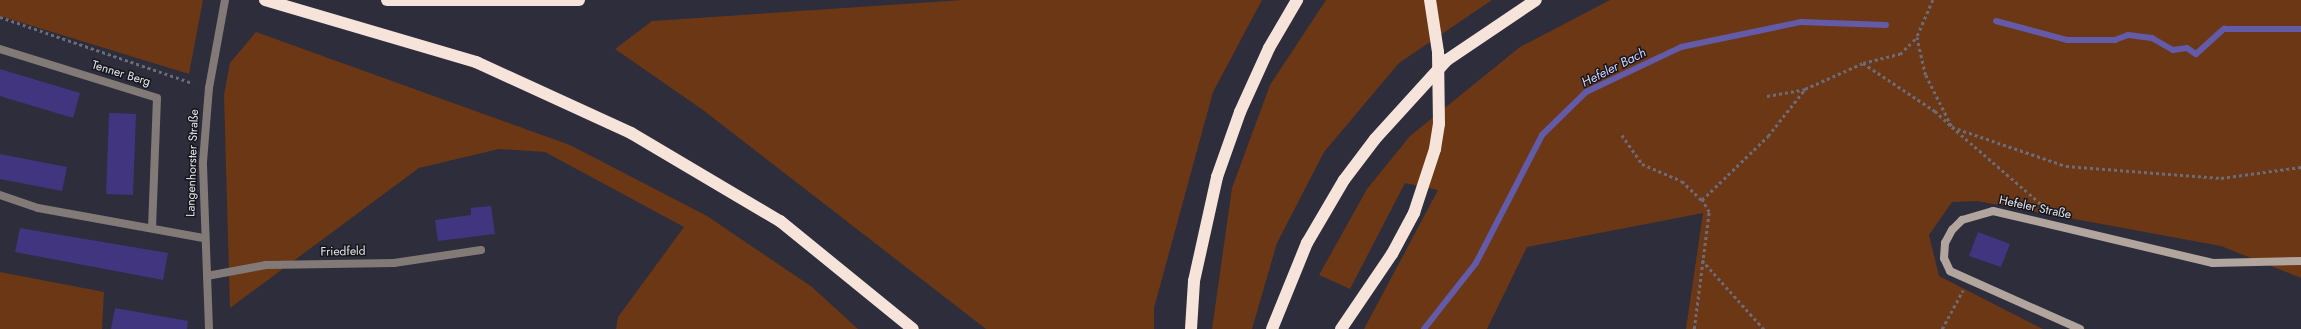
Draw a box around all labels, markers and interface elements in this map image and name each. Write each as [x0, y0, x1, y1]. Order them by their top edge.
water label: Hefeler Bach [1579, 45, 1649, 91]
street label: Tenner Berg [90, 58, 152, 90]
street label: Langenhorster Straße [184, 109, 202, 217]
street label: Hefeler Straße [1998, 193, 2072, 223]
street label: Friedfeld [320, 244, 366, 260]

